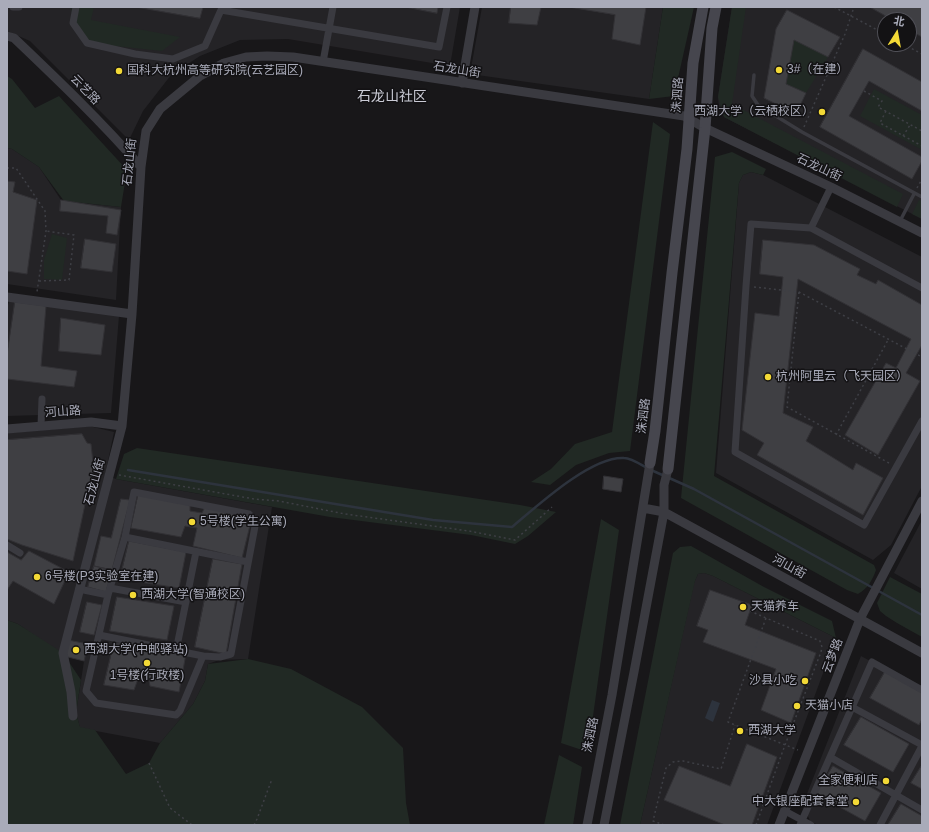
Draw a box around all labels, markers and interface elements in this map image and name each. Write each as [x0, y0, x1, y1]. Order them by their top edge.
north arrow [877, 12, 917, 52]
text: 北 [893, 14, 906, 28]
street label: 石龙山街 [432, 59, 482, 81]
place label: 3#（在建） [787, 63, 848, 77]
place label: 国科大杭州高等研究院(云艺园区) [127, 64, 303, 78]
marker: 3#（在建） [774, 65, 784, 75]
marker: 国科大杭州高等研究院(云艺园区) [114, 66, 124, 76]
street label: 云艺路 [67, 72, 103, 108]
street label: 洙泗路 [670, 77, 686, 113]
district label: 石龙山社区 [357, 89, 427, 105]
place label: 西湖大学（云栖校区） [694, 105, 814, 119]
marker: 西湖大学（云栖校区） [817, 107, 827, 117]
street label: 石龙山街 [120, 137, 140, 187]
street label: 石龙山街 [794, 151, 844, 185]
place label: 杭州阿里云（飞天园区） [776, 370, 908, 384]
marker: 杭州阿里云（飞天园区） [763, 372, 773, 382]
street label: 洙泗路 [635, 397, 653, 435]
street label: 河山路 [45, 404, 81, 420]
street label: 石龙山街 [82, 457, 108, 507]
place label: 5号楼(学生公寓) [200, 515, 287, 529]
marker: 5号楼(学生公寓) [187, 517, 197, 527]
street label: 河山街 [770, 552, 808, 582]
place label: 6号楼(P3实验室在建) [45, 570, 158, 584]
marker: 6号楼(P3实验室在建) [32, 572, 42, 582]
place label: 西湖大学(智通校区) [141, 588, 245, 602]
marker: 西湖大学(智通校区) [128, 590, 138, 600]
place label: 天猫养车 [751, 600, 799, 614]
marker: 天猫养车 [738, 602, 748, 612]
street label: 云梦路 [820, 637, 846, 675]
place label: 西湖大学(中邮驿站) [84, 643, 188, 657]
marker: 西湖大学(中邮驿站) [71, 645, 81, 655]
marker: 1号楼(行政楼) [142, 658, 152, 668]
place label: 1号楼(行政楼) [110, 669, 184, 683]
place label: 沙县小吃 [749, 674, 797, 688]
marker: 沙县小吃 [800, 676, 810, 686]
place label: 天猫小店 [805, 699, 853, 713]
marker: 天猫小店 [792, 701, 802, 711]
street label: 洙泗路 [580, 716, 602, 754]
place label: 西湖大学 [748, 724, 796, 738]
marker: 西湖大学 [735, 726, 745, 736]
place label: 全家便利店 [818, 774, 878, 788]
marker: 全家便利店 [881, 776, 891, 786]
place label: 中大银座配套食堂 [752, 795, 848, 809]
marker: 中大银座配套食堂 [851, 797, 861, 807]

